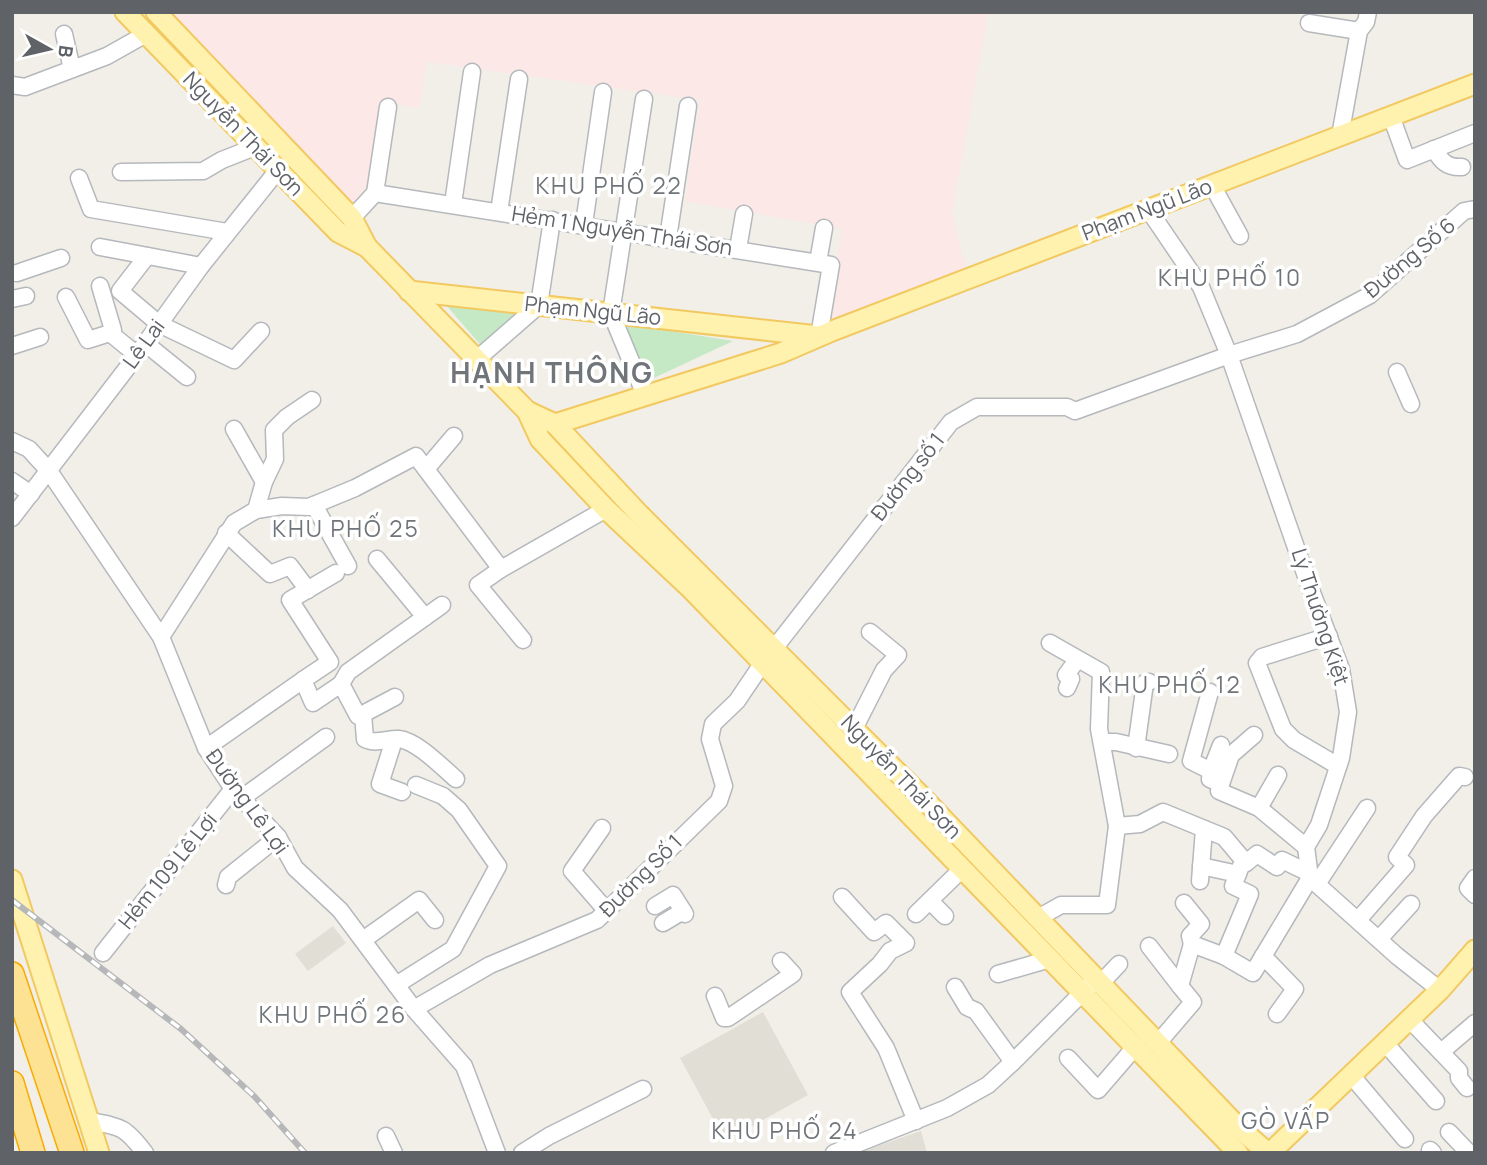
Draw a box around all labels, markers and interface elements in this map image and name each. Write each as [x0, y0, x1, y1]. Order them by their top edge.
north arrow [14, 14, 84, 84]
text: B [52, 44, 80, 59]
street label: Nguyễn Thái Sơn [177, 65, 310, 201]
district label: KHU PHỐ 22 [535, 169, 683, 201]
street label: Phạm Ngũ Lão [1078, 171, 1216, 247]
street label: Hẻm 1 Nguyễn Thái Sơn [510, 199, 735, 261]
street label: Đường Số 6 [1358, 211, 1461, 304]
district label: KHU PHỐ 10 [1158, 261, 1302, 293]
street label: Phạm Ngũ Lão [523, 289, 663, 331]
street label: Lê Lai [116, 313, 171, 374]
district label: HẠNH THÔNG [450, 353, 654, 391]
street label: Đường số 1 [864, 427, 950, 526]
district label: KHU PHỐ 25 [272, 512, 420, 544]
street label: Lý Thường Kiệt [1286, 545, 1356, 689]
district label: KHU PHỐ 12 [1098, 668, 1242, 700]
street label: Nguyễn Thái Sơn [835, 708, 968, 844]
street label: Đường Lê Lợi [200, 743, 295, 860]
street label: Hẻm 109 Lê Lợi [112, 806, 223, 934]
street label: Đường Số 1 [593, 828, 688, 923]
district label: KHU PHỐ 26 [259, 998, 407, 1030]
district label: GÒ VẤP [1241, 1104, 1331, 1136]
district label: KHU PHỐ 24 [711, 1114, 859, 1146]

